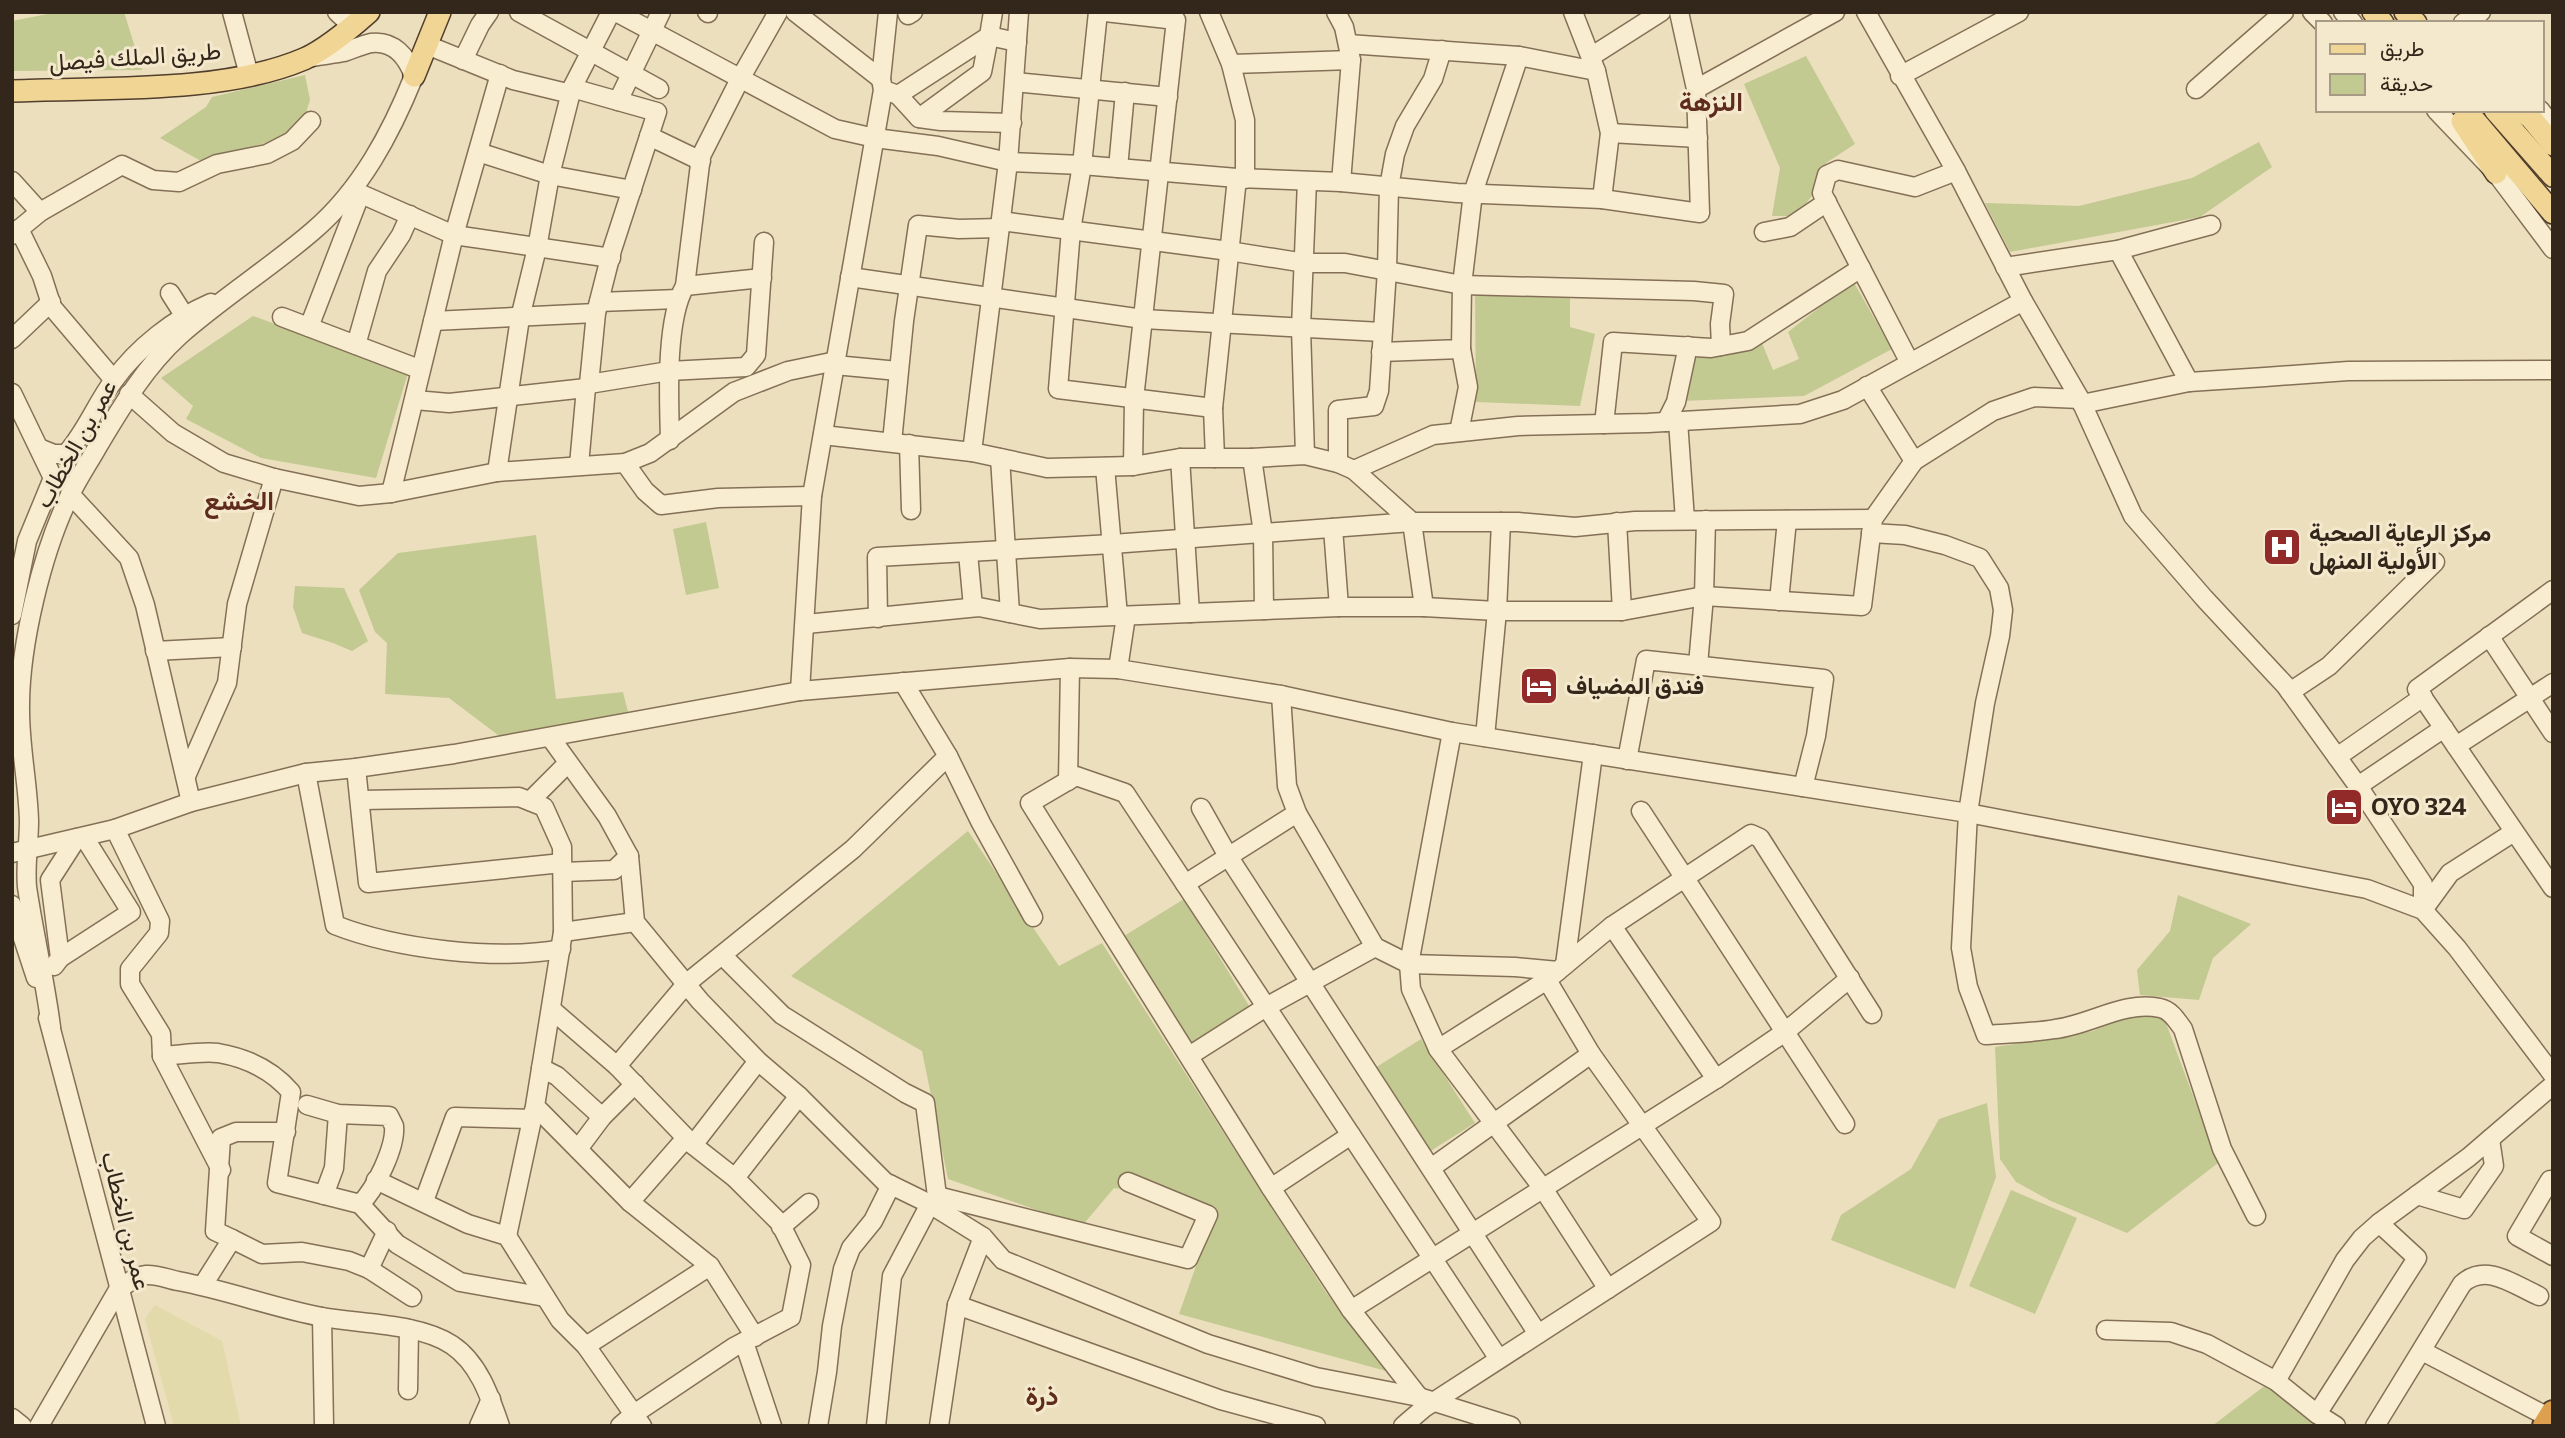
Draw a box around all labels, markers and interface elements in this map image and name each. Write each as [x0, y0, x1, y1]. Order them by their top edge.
legend [2316, 21, 2544, 112]
text: طريق [2380, 36, 2425, 62]
street label: طريق الملك فيصل [48, 37, 222, 78]
text: حديقة [2380, 71, 2433, 97]
district label: النزهة [1679, 87, 1743, 118]
street label: عمر بن الخطاب [29, 375, 124, 513]
district label: الخشع [204, 486, 274, 519]
place label: مركز الرعاية الصحية الأولية المنهل [2309, 519, 2491, 576]
hospital icon: مركز الرعاية الصحية الأولية المنهل [2261, 526, 2303, 568]
hotel icon: فندق المضياف [1518, 665, 1560, 707]
place label: فندق المضياف [1566, 672, 1704, 700]
hotel icon: OYO 324 [2323, 786, 2365, 828]
place label: OYO 324 [2371, 793, 2467, 821]
street label: عمر بن الخطاب [94, 1149, 157, 1293]
district label: ذرة [1026, 1381, 1058, 1412]

